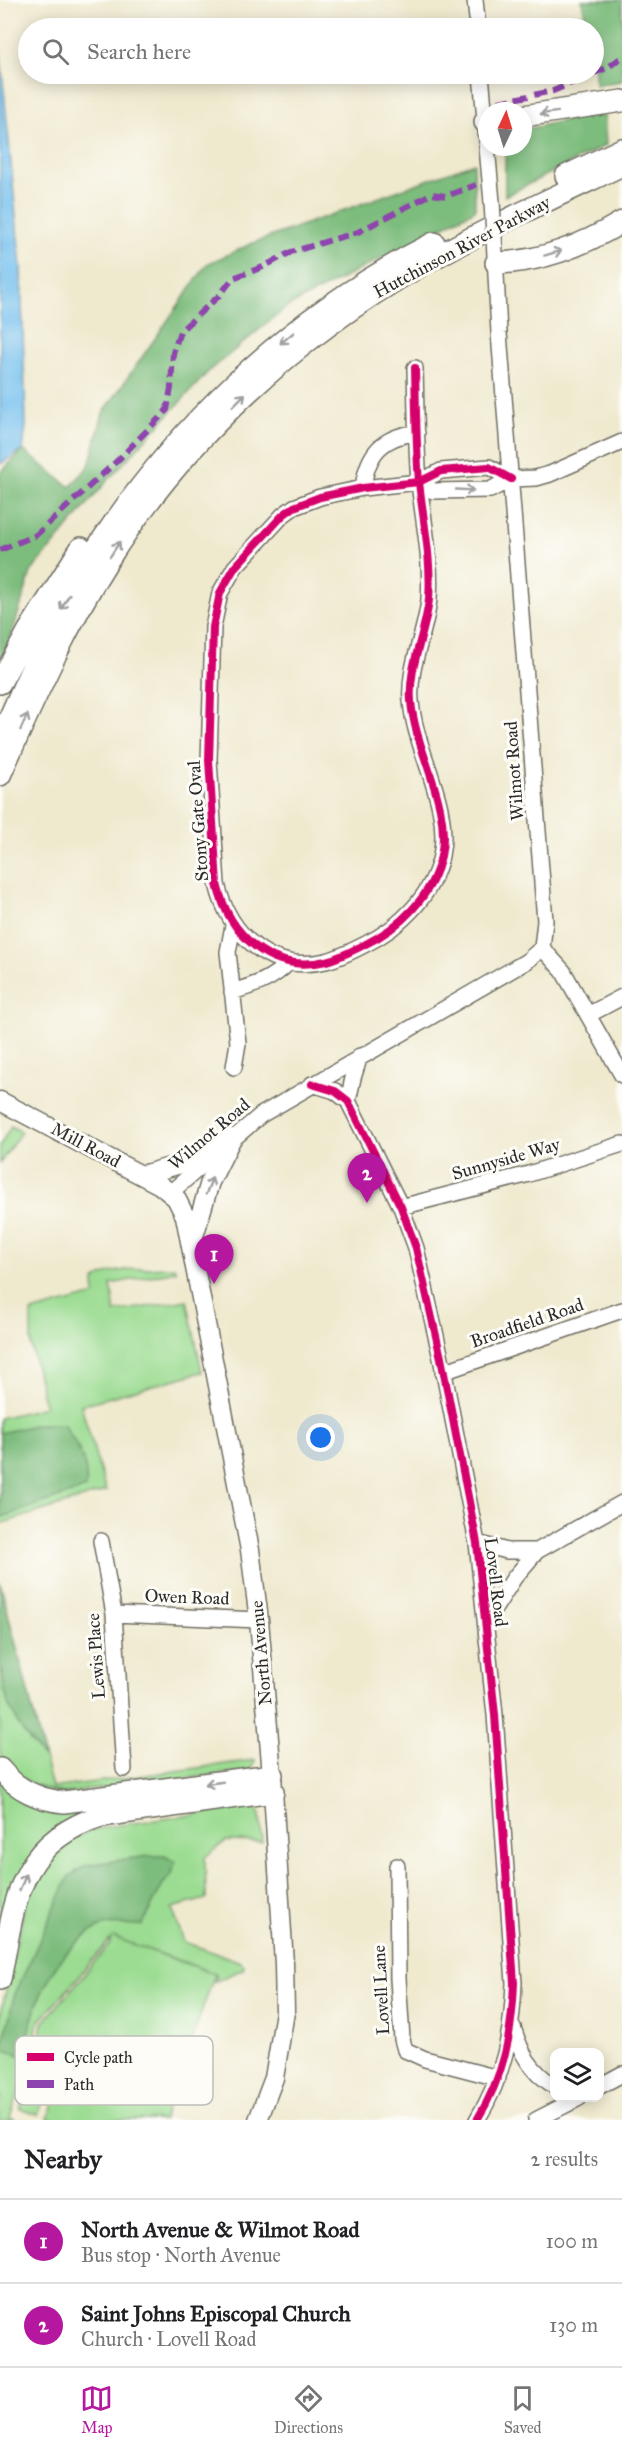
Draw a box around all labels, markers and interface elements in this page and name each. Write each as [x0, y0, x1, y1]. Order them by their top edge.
search box [18, 18, 604, 84]
icon: search [39, 35, 72, 68]
text: Search here [87, 38, 191, 65]
north arrow [478, 102, 532, 156]
one-way arrow [540, 108, 560, 119]
street label: Hutchinson River Parkway [370, 191, 555, 303]
one-way arrow [543, 247, 562, 258]
one-way arrow [279, 331, 295, 344]
one-way arrow [232, 392, 247, 407]
one-way arrow [454, 485, 474, 496]
one-way arrow [109, 542, 121, 558]
one-way arrow [59, 593, 71, 610]
one-way arrow [19, 713, 30, 731]
street label: Wilmot Road [500, 720, 528, 822]
street label: Stony Gate Oval [183, 760, 213, 882]
street label: Wilmot Road [164, 1094, 254, 1174]
street label: Mill Road [48, 1118, 124, 1172]
street label: Sunnyside Way [449, 1133, 563, 1185]
pin: 2 [348, 1154, 386, 1203]
one-way arrow [204, 1177, 215, 1196]
pin: 1 [194, 1234, 234, 1284]
street label: Broadfield Road [467, 1293, 587, 1353]
your location [306, 1423, 335, 1452]
street label: Lovell Road [480, 1536, 512, 1628]
street label: Owen Road [144, 1585, 230, 1609]
street label: North Avenue [245, 1600, 277, 1706]
street label: Lewis Place [82, 1612, 110, 1700]
one-way arrow [204, 1778, 224, 1789]
one-way arrow [18, 1873, 29, 1891]
street label: Lovell Lane [368, 1944, 394, 2036]
legend [15, 2036, 213, 2105]
text: Cycle path [64, 2048, 133, 2067]
map controls [550, 2048, 604, 2102]
button: layers [550, 2048, 604, 2102]
text: Path [64, 2075, 94, 2094]
text: Nearby [24, 2143, 102, 2175]
text: 2 results [530, 2147, 598, 2171]
text: North Avenue & Wilmot Road [81, 2216, 360, 2243]
text: 1 [40, 2229, 47, 2253]
text: 100 m [546, 2229, 598, 2253]
text: Bus stop · North Avenue [81, 2243, 281, 2267]
text: Saint Johns Episcopal Church [81, 2300, 351, 2327]
text: 2 [39, 2313, 48, 2337]
text: 130 m [549, 2313, 598, 2337]
text: Church · Lovell Road [81, 2327, 257, 2351]
tab: Map [80, 2382, 113, 2437]
tab: Directions [274, 2382, 343, 2437]
tab: Saved [504, 2382, 542, 2437]

